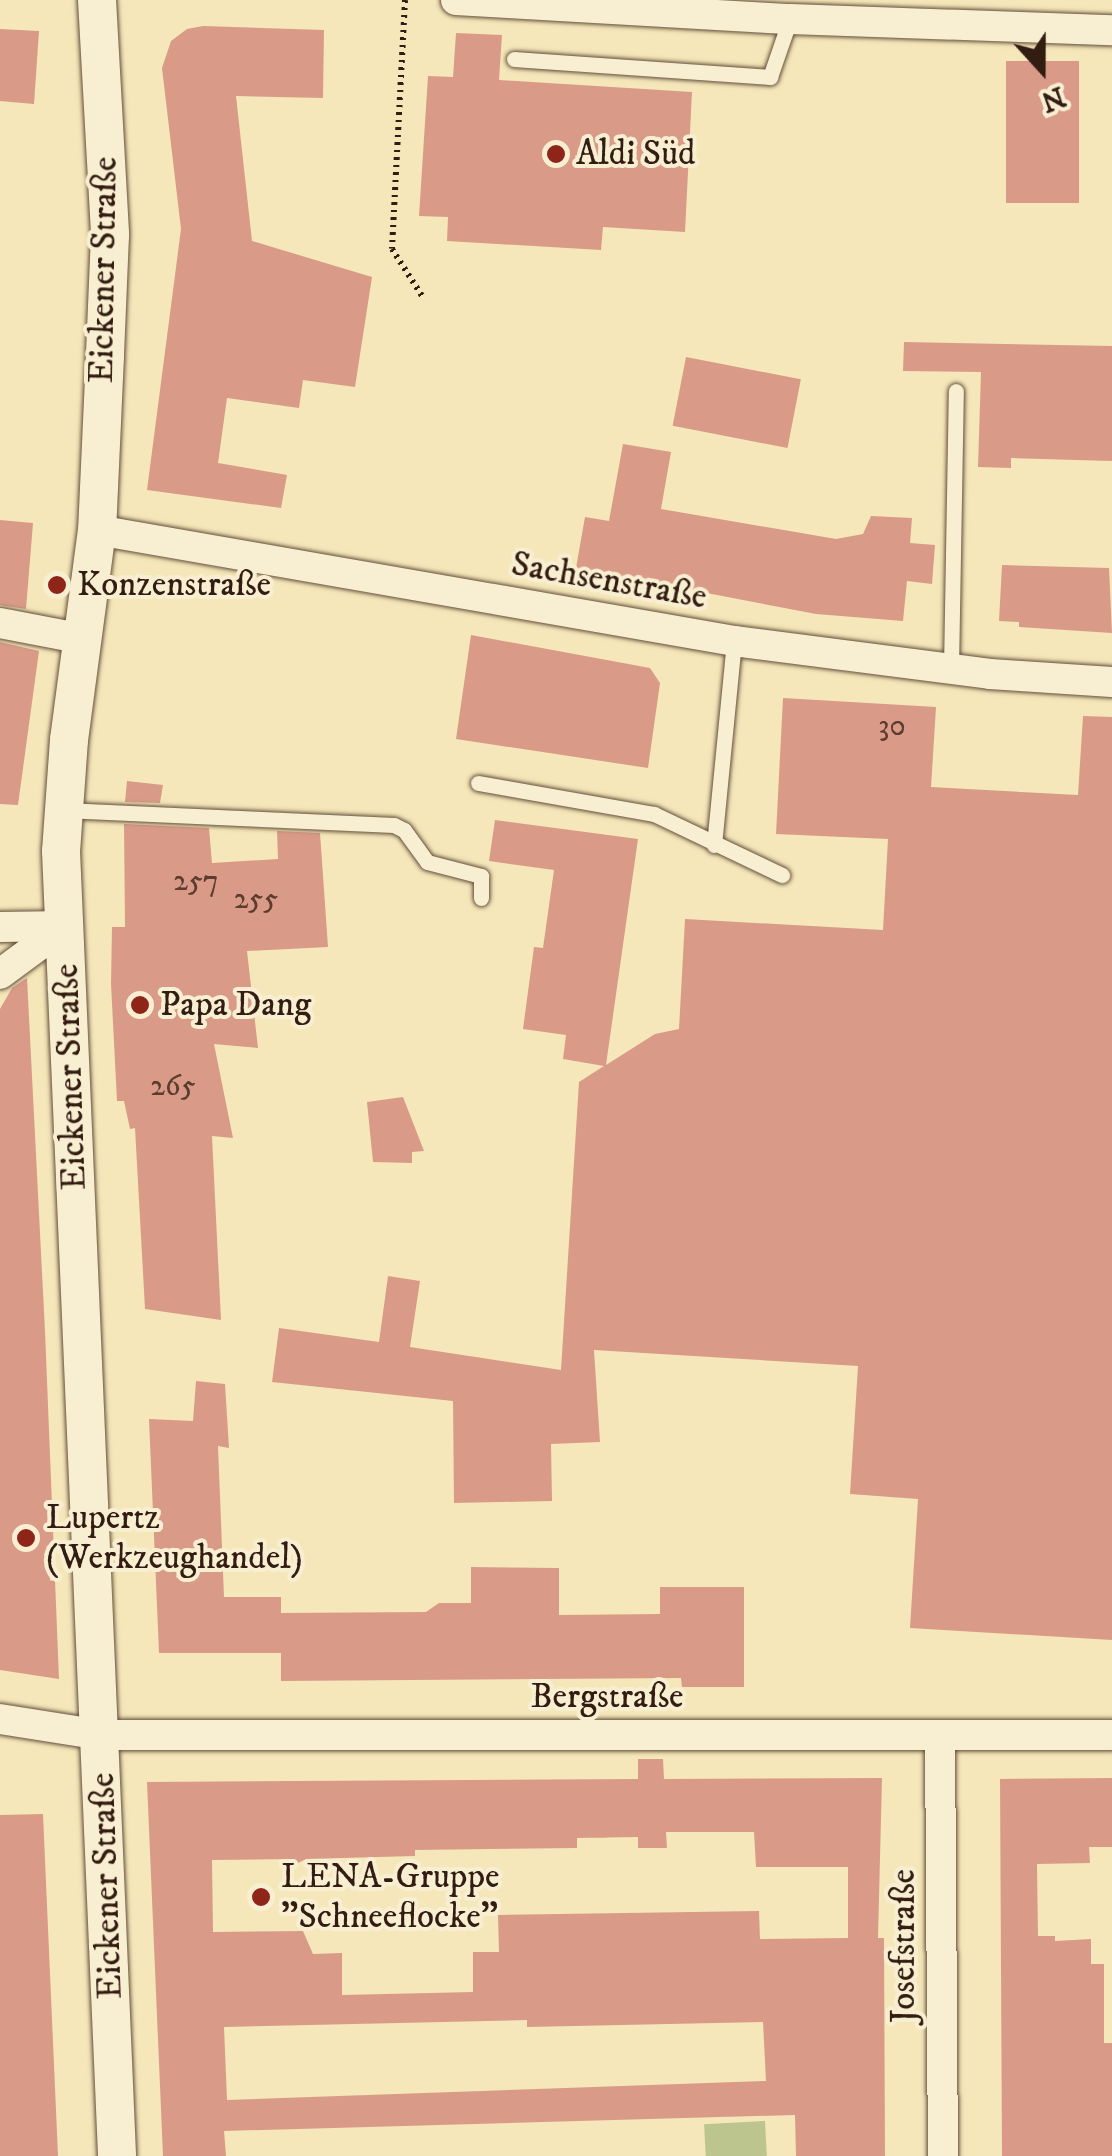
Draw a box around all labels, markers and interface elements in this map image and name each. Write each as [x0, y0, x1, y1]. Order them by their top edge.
north arrow [992, 20, 1092, 120]
text: N [1036, 78, 1070, 119]
place label: Aldi Süd [576, 133, 696, 175]
marker: Aldi Süd [545, 143, 567, 165]
street label: Eickener Straße [81, 156, 127, 384]
street label: Sachsenstraße [508, 543, 710, 619]
place label: Konzenstraße [77, 564, 271, 606]
marker: Konzenstraße [46, 574, 68, 596]
house number: 30 [878, 709, 906, 745]
house number: 257 [173, 864, 219, 900]
house number: 255 [234, 882, 278, 918]
street label: Eickener Straße [46, 963, 96, 1191]
place label: Papa Dang [160, 984, 311, 1026]
marker: Papa Dang [129, 994, 151, 1016]
house number: 265 [150, 1069, 196, 1105]
place label: Lupertz (Werkzeughandel) [46, 1497, 303, 1579]
marker: Lupertz (Werkzeughandel) [15, 1527, 37, 1549]
street label: Bergstraße [530, 1676, 684, 1718]
street label: Eickener Straße [82, 1772, 132, 2000]
place label: LENA-Gruppe "Schneeflocke" [281, 1856, 499, 1938]
street label: Josefstraße [883, 1869, 925, 2023]
marker: LENA-Gruppe "Schneeflocke" [250, 1886, 272, 1908]

